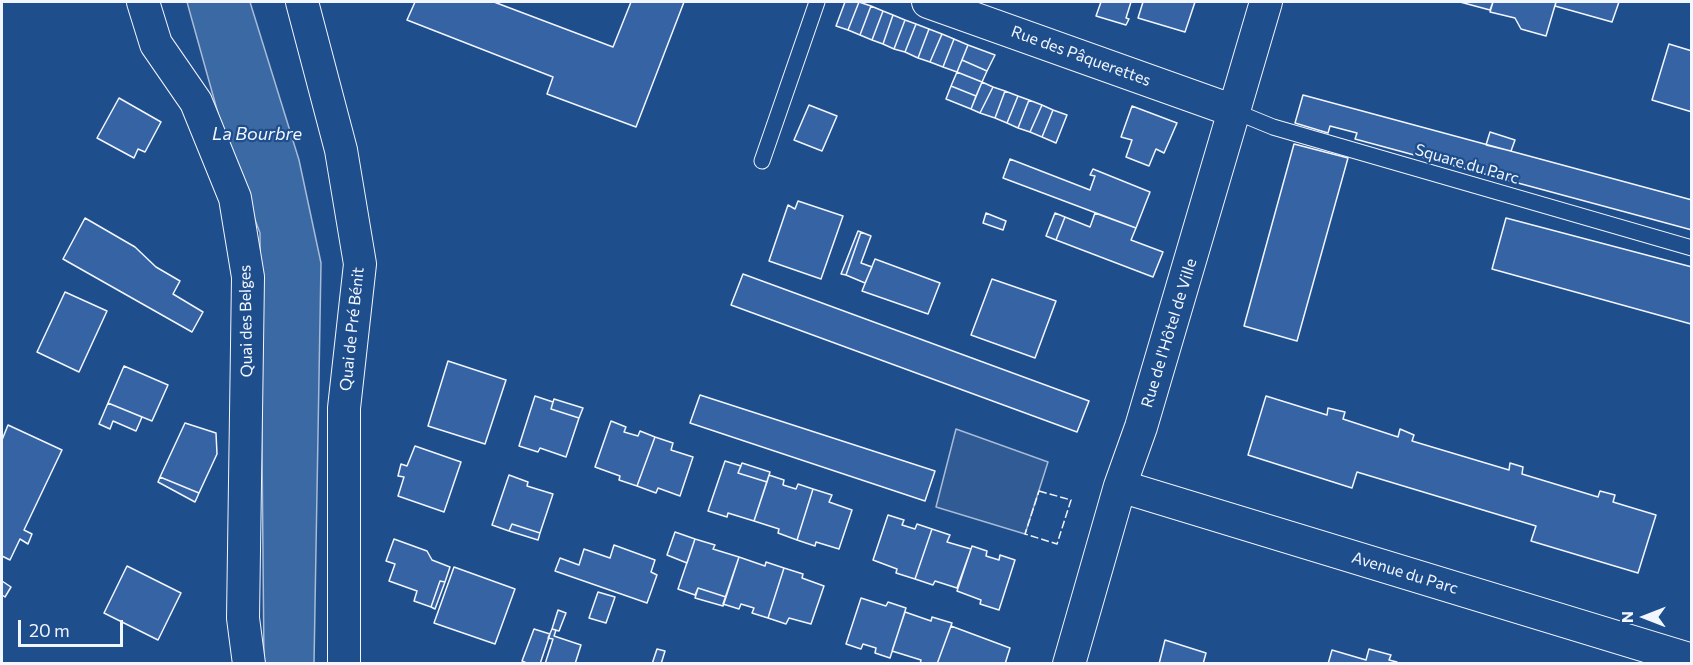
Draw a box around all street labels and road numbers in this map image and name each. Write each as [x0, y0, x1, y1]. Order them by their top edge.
street label: Rue des Pâquerettes [1008, 22, 1154, 90]
street label: Square du Parc [1413, 140, 1521, 188]
street label: Rue de l'Hôtel de Ville [1137, 256, 1201, 410]
street label: Quai des Belges [235, 265, 257, 377]
street label: Quai de Pré Bénit [336, 266, 368, 392]
street label: Avenue du Parc [1350, 548, 1460, 598]

